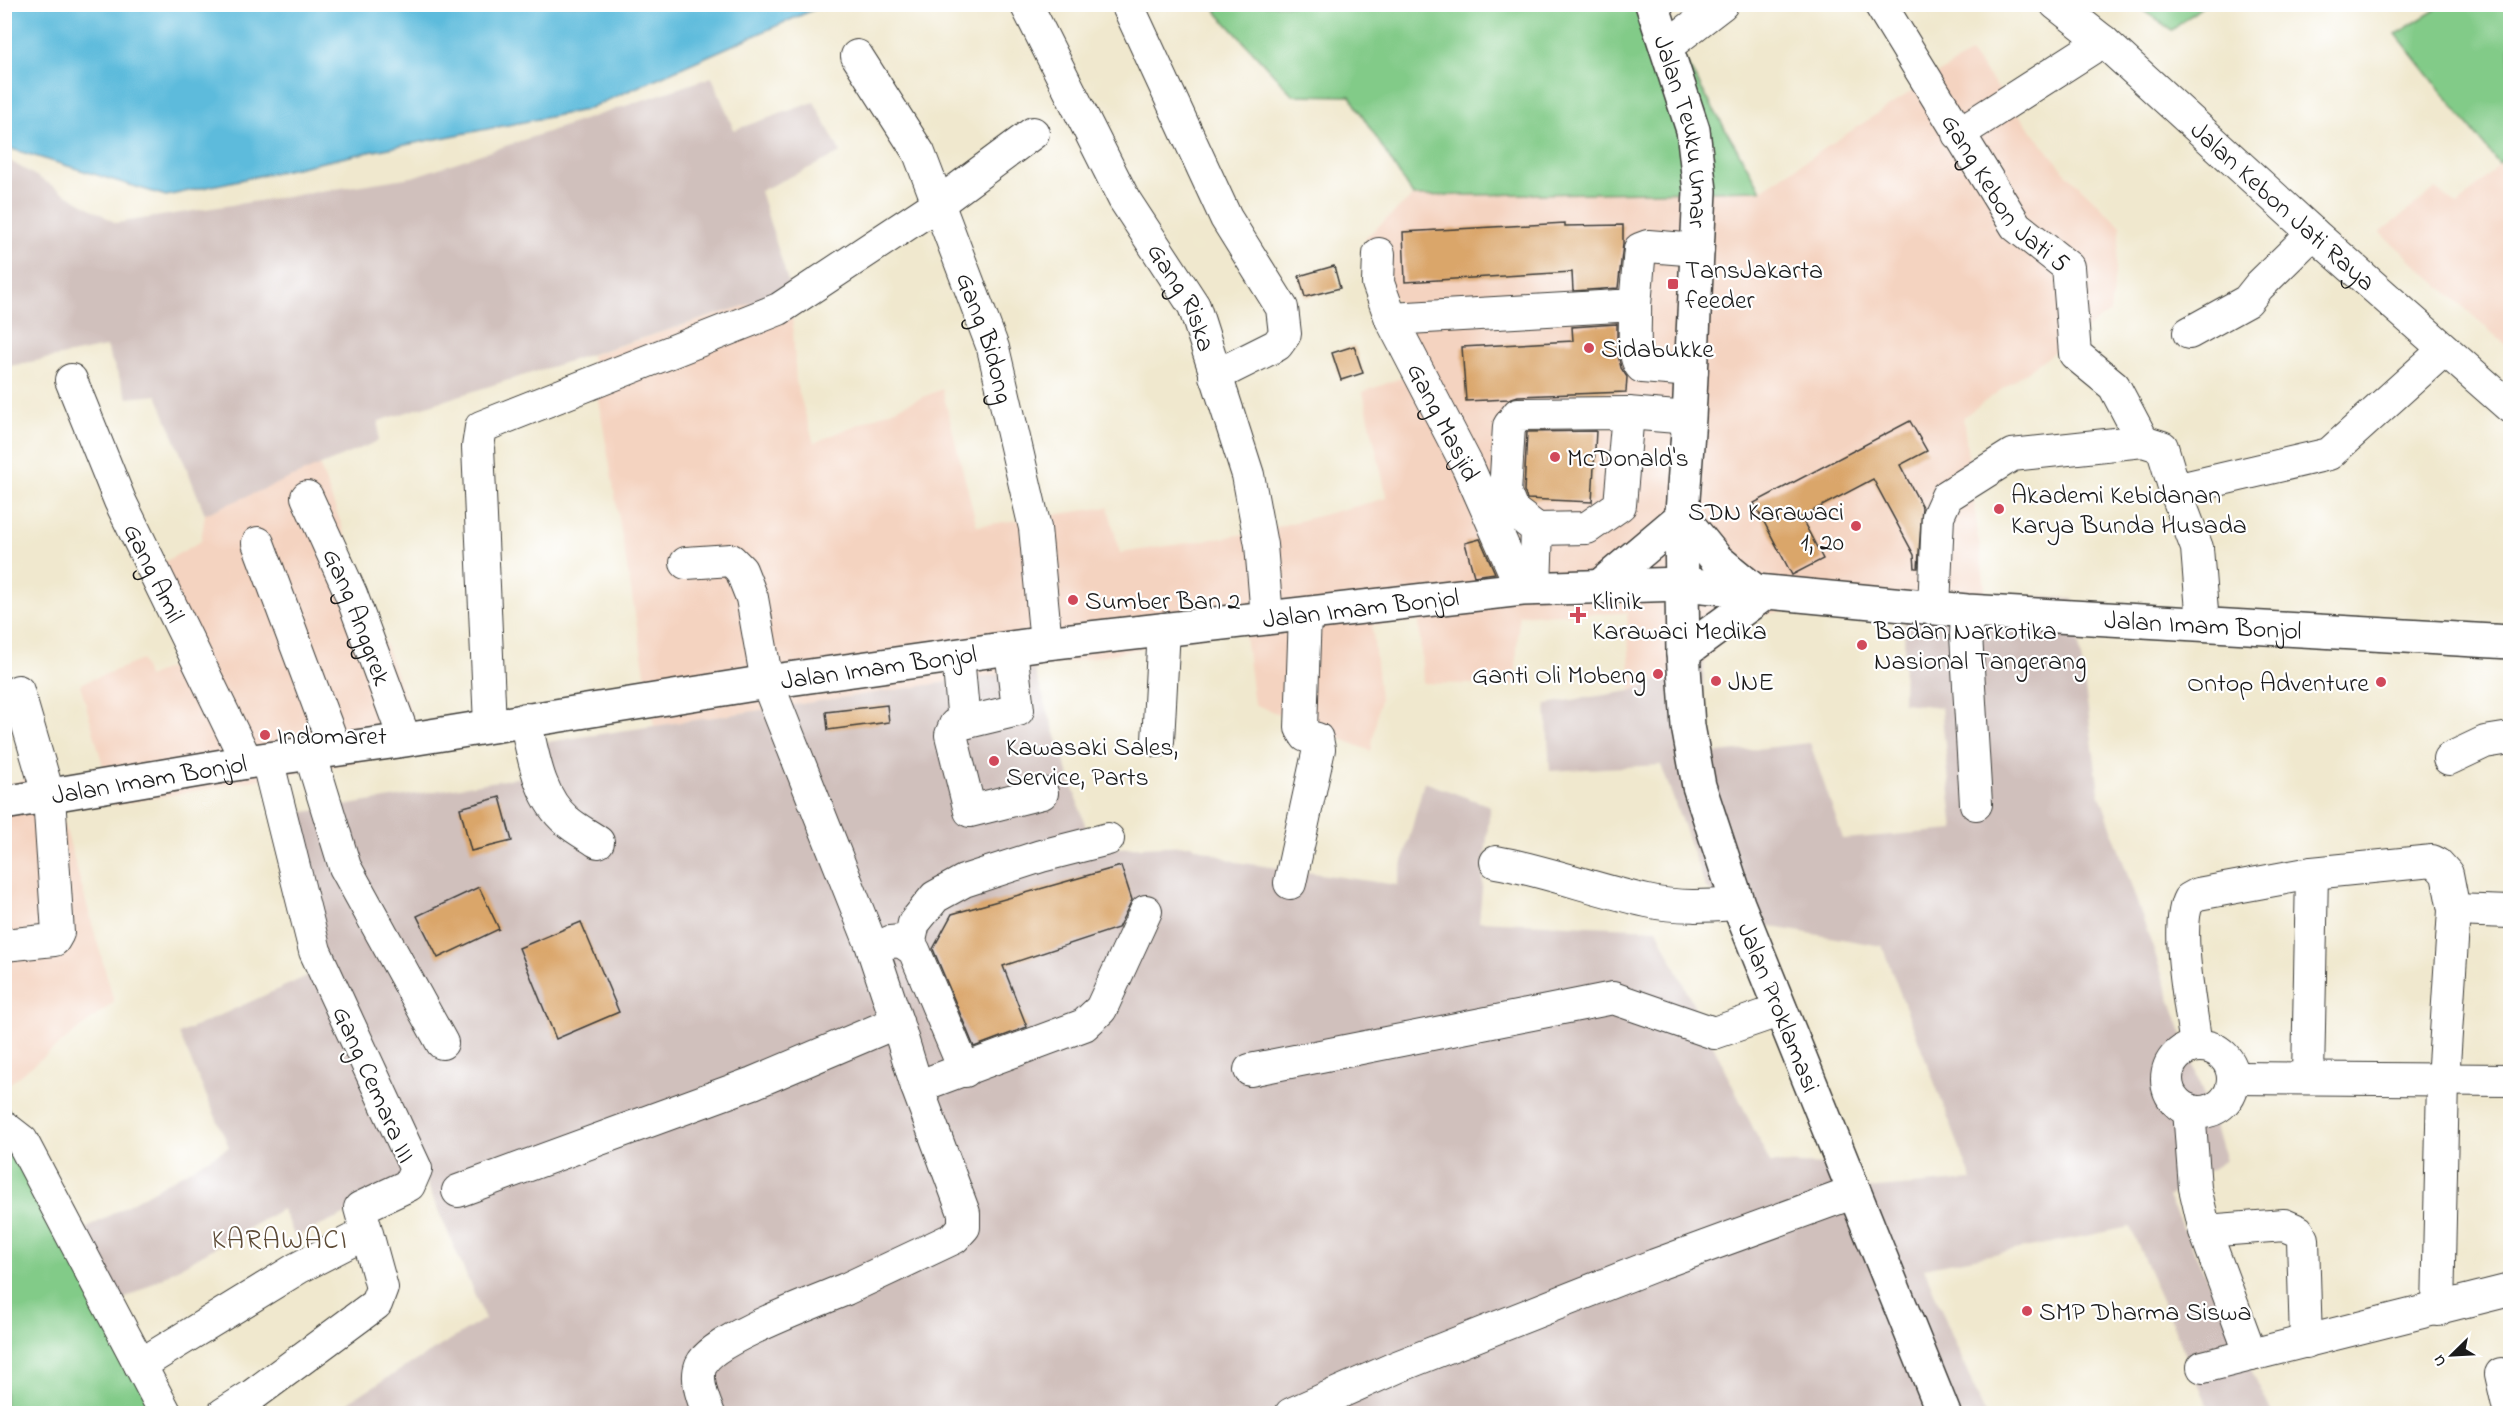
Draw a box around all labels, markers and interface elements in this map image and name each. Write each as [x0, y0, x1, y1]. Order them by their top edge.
street label: Jalan Teuku Umar [1641, 31, 1716, 229]
street label: Gang Kebon Jati 5 [1930, 107, 2077, 283]
street label: Jalan Kebon Jati Raya [2180, 113, 2383, 302]
street label: Gang Riska [1136, 236, 1223, 357]
place label: TansJakarta feeder [1685, 253, 1823, 321]
street label: Gang Bidong [944, 268, 1021, 408]
marker: TansJakarta feeder [1666, 277, 1680, 291]
place label: Sidabukke [1601, 332, 1714, 370]
marker: Sidabukke [1582, 341, 1596, 355]
street label: Gang Masjid [1395, 357, 1488, 488]
place label: McDonald's [1567, 441, 1689, 479]
marker: McDonald's [1548, 450, 1562, 464]
place label: Akademi Kebidanan Karya Bunda Husada [2011, 478, 2247, 546]
place label: SDN Karawaci 1, 20 [1688, 495, 1844, 563]
marker: Akademi Kebidanan Karya Bunda Husada [1992, 502, 2006, 516]
street label: Gang Amil [112, 517, 192, 630]
marker: SDN Karawaci 1, 20 [1849, 519, 1863, 533]
street label: Gang Anggrek [311, 543, 399, 692]
street label: Jalan Imam Bonjol [1261, 580, 1461, 640]
place label: Sumber Ban 2 [1085, 584, 1240, 622]
place label: Klinik Karawaci Medika [1592, 584, 1767, 652]
marker: Sumber Ban 2 [1066, 593, 1080, 607]
street label: Jalan Imam Bonjol [2103, 603, 2303, 652]
marker: Klinik Karawaci Medika [1569, 606, 1587, 624]
place label: Badan Narkotika Nasional Tangerang [1873, 614, 2086, 682]
street label: Jalan Imam Bonjol [778, 637, 979, 702]
marker: Badan Narkotika Nasional Tangerang [1855, 638, 1869, 652]
place label: Ganti Oli Mobeng [1472, 658, 1646, 696]
place label: JNE [1728, 665, 1774, 703]
place label: Ontop Adventure [2187, 666, 2369, 704]
marker: Ganti Oli Mobeng [1651, 667, 1665, 681]
marker: JNE [1709, 674, 1723, 688]
marker: Ontop Adventure [2374, 675, 2388, 689]
place label: Indomaret [277, 719, 387, 757]
marker: Indomaret [258, 728, 272, 742]
place label: Kawasaki Sales, Service, Parts [1006, 730, 1178, 798]
street label: Jalan Imam Bonjol [49, 746, 250, 817]
marker: Kawasaki Sales, Service, Parts [987, 754, 1001, 768]
street label: Jalan Proklamasi [1725, 917, 1828, 1099]
street label: Gang Cemara III [321, 1001, 424, 1170]
district label: KARAWACI [212, 1221, 348, 1262]
place label: SMP Dharma Siswa [2039, 1295, 2251, 1333]
marker: SMP Dharma Siswa [2020, 1304, 2034, 1318]
north arrow [2422, 1325, 2482, 1385]
text: U [2427, 1351, 2453, 1370]

